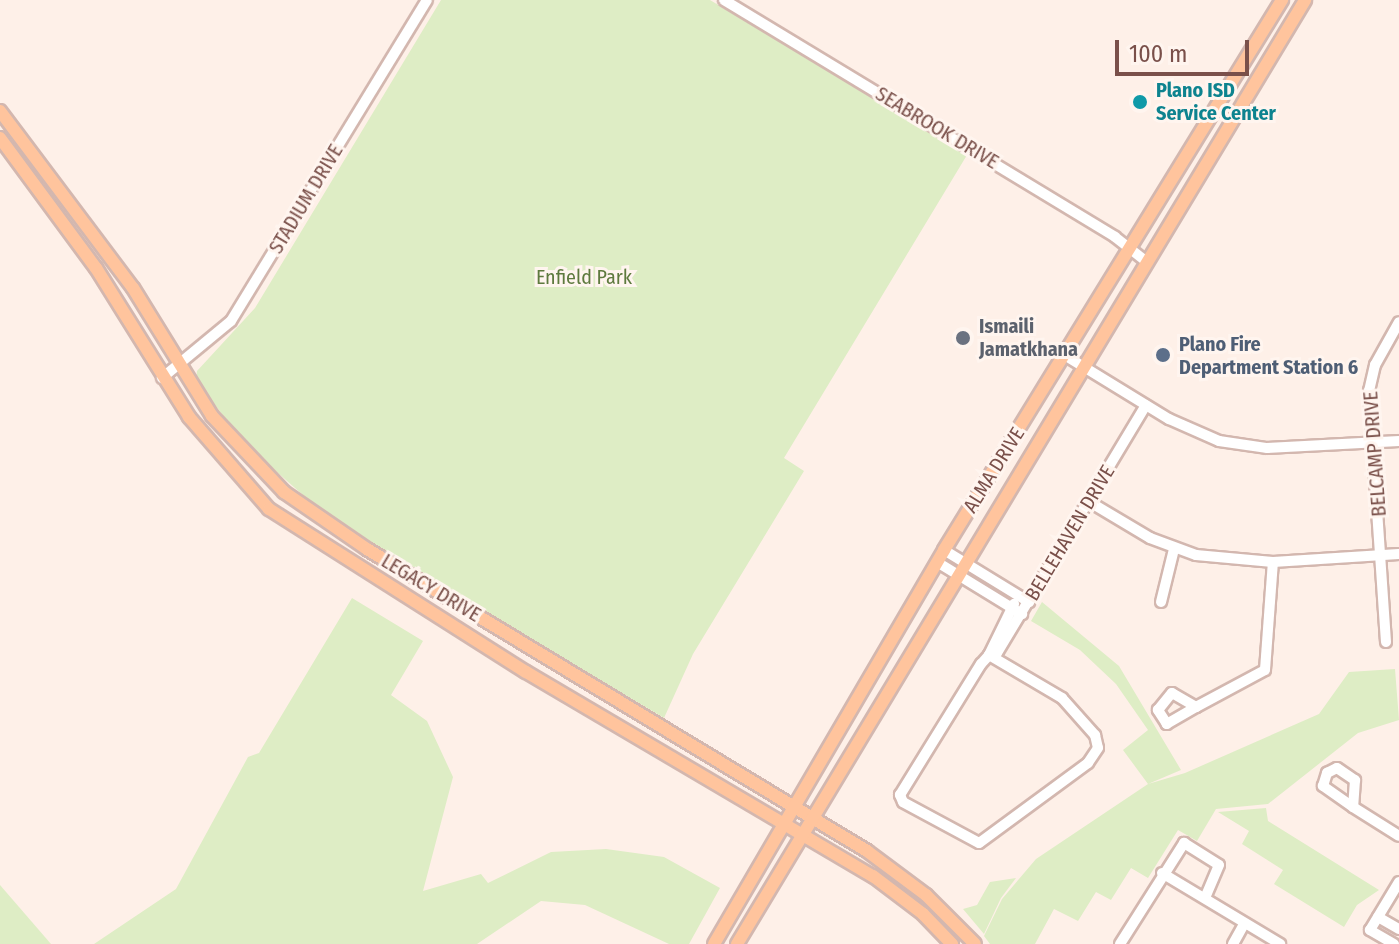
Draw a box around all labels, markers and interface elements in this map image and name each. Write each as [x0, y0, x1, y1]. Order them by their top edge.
scale bar [1119, 24, 1253, 74]
text: 100 m [1129, 40, 1187, 68]
place label: Plano ISD Service Center [1156, 78, 1276, 125]
street label: SEABROOK DRIVE [871, 82, 1003, 174]
marker: Plano ISD Service Center [1131, 93, 1149, 111]
street label: STADIUM DRIVE [264, 140, 348, 258]
park label: Enfield Park [536, 265, 632, 289]
place label: Ismaili Jamatkhana [979, 314, 1078, 361]
marker: Ismaili Jamatkhana [954, 329, 972, 347]
place label: Plano Fire Department Station 6 [1179, 332, 1358, 379]
marker: Plano Fire Department Station 6 [1154, 346, 1172, 364]
street label: BELCAMP DRIVE [1359, 390, 1391, 518]
street label: ALMA DRIVE [958, 423, 1030, 517]
street label: BELLEHAVEN DRIVE [1020, 461, 1120, 605]
street label: LEGACY DRIVE [377, 549, 485, 627]

